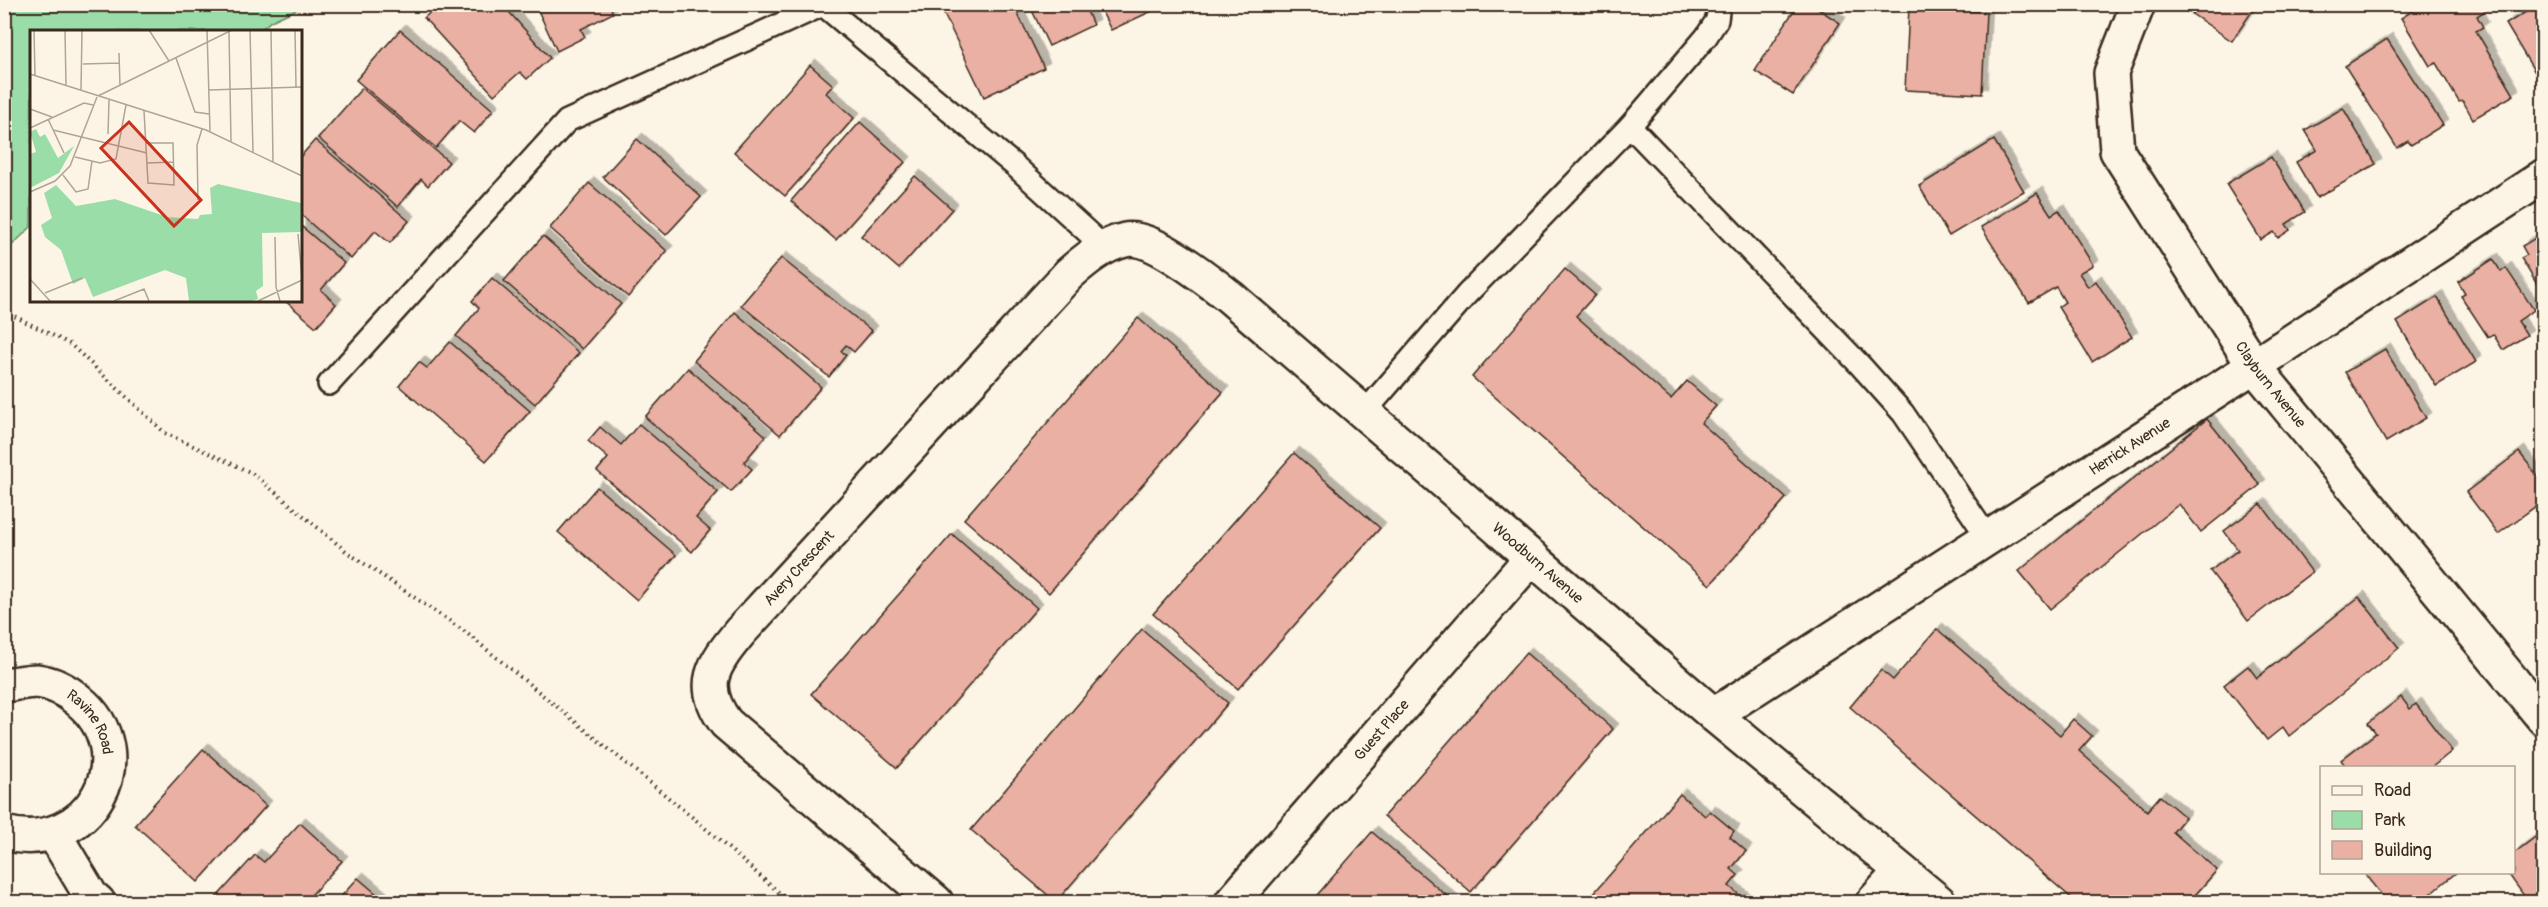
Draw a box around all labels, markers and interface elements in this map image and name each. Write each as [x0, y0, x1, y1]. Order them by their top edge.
inset map [30, 30, 302, 302]
street label: Clayburn Avenue [2231, 338, 2310, 432]
street label: Herrick Avenue [2086, 413, 2175, 480]
street label: Woodburn Avenue [1488, 519, 1588, 608]
street label: Avery Crescent [760, 526, 839, 610]
street label: Ravine Road [63, 686, 117, 755]
street label: Guest Place [1350, 695, 1414, 765]
legend [2320, 766, 2515, 874]
text: Road [2374, 779, 2411, 802]
text: Park [2374, 809, 2406, 832]
text: Building [2374, 839, 2432, 862]

